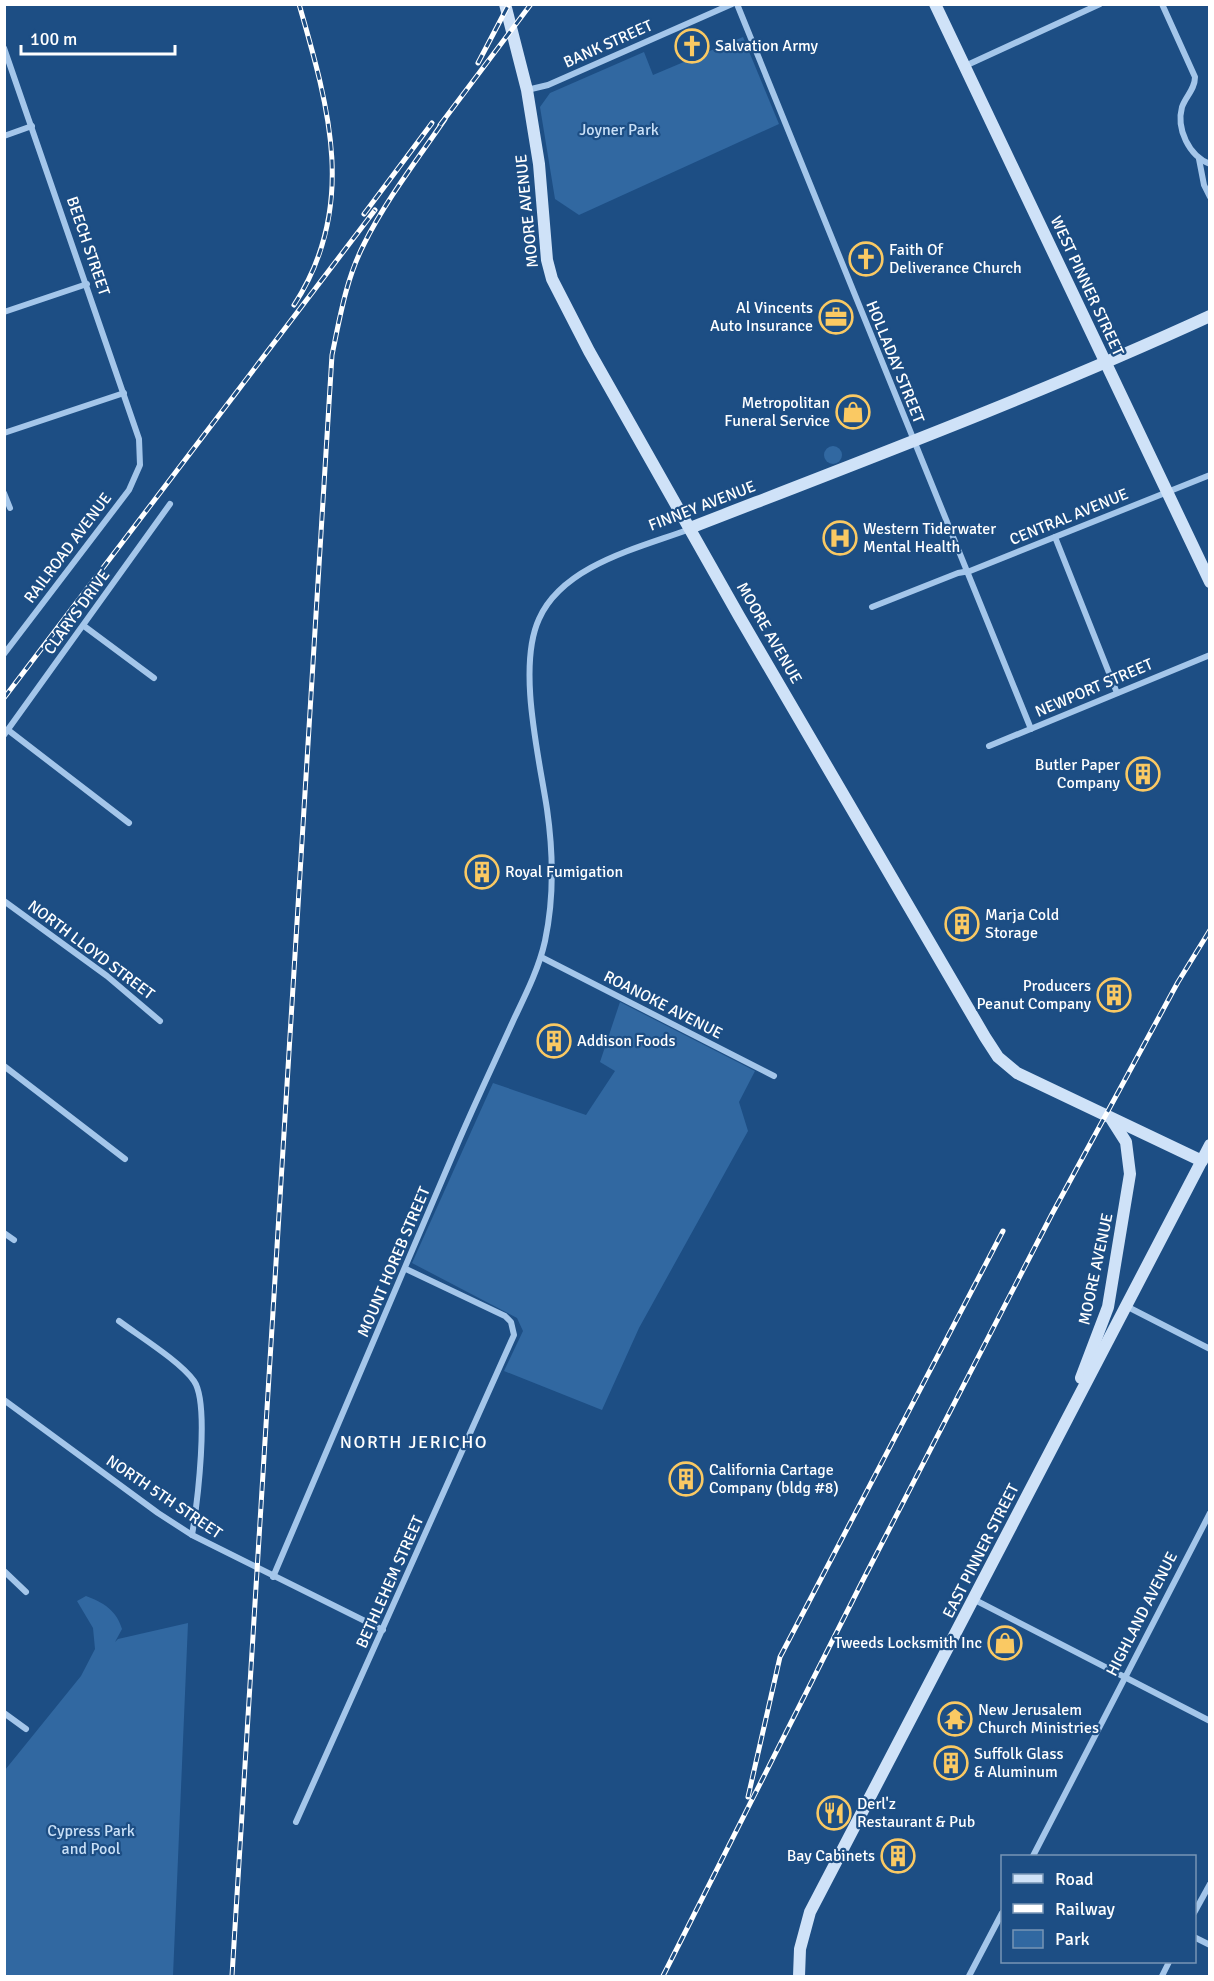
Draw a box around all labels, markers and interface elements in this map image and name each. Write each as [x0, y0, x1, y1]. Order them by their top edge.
street label: BANK STREET [560, 15, 656, 73]
scale bar [21, 18, 176, 56]
text: 100 m [30, 28, 77, 50]
church icon: Salvation Army [674, 28, 710, 64]
place label: Salvation Army [715, 36, 819, 56]
park label: Joyner Park [579, 120, 659, 140]
street label: MOORE AVENUE [511, 153, 543, 269]
street label: BEECH STREET [62, 194, 114, 298]
street label: WEST PINNER STREET [1046, 213, 1128, 359]
place label: Faith Of Deliverance Church [889, 240, 1022, 278]
church icon: Faith Of Deliverance Church [848, 241, 884, 277]
place label: Al Vincents Auto Insurance [710, 298, 813, 336]
street label: HOLLADAY STREET [861, 298, 929, 426]
office icon: Al Vincents Auto Insurance [818, 299, 854, 335]
place label: Metropolitan Funeral Service [724, 393, 830, 431]
shop icon: Metropolitan Funeral Service [835, 394, 871, 430]
street label: FINNEY AVENUE [646, 476, 758, 536]
street label: CENTRAL AVENUE [1007, 484, 1131, 550]
street label: RAILROAD AVENUE [20, 489, 116, 607]
place label: Western Tiderwater Mental Health [863, 519, 996, 557]
hospital icon: Western Tiderwater Mental Health [822, 520, 858, 556]
street label: CLARYS DRIVE [40, 566, 114, 658]
street label: MOORE AVENUE [732, 579, 806, 687]
street label: NEWPORT STREET [1032, 654, 1156, 722]
place label: Butler Paper Company [1035, 755, 1121, 793]
building icon: Butler Paper Company [1125, 756, 1161, 792]
building icon: Royal Fumigation [464, 854, 500, 890]
place label: Royal Fumigation [505, 862, 623, 882]
street label: NORTH LLOYD STREET [24, 896, 158, 1004]
place label: Marja Cold Storage [985, 905, 1059, 943]
building icon: Marja Cold Storage [944, 906, 980, 942]
street label: ROANOKE AVENUE [600, 966, 726, 1044]
place label: Producers Peanut Company [976, 976, 1092, 1014]
building icon: Producers Peanut Company [1096, 977, 1132, 1013]
building icon: Addison Foods [536, 1023, 572, 1059]
place label: Addison Foods [577, 1031, 676, 1051]
street label: MOUNT HOREB STREET [353, 1184, 435, 1340]
street label: MOORE AVENUE [1074, 1211, 1118, 1327]
district label: NORTH JERICHO [340, 1431, 488, 1453]
street label: NORTH 5TH STREET [102, 1451, 226, 1543]
place label: California Cartage Company (bldg #8) [709, 1460, 839, 1498]
building icon: California Cartage Company (bldg #8) [668, 1461, 704, 1497]
street label: EAST PINNER STREET [938, 1480, 1024, 1622]
street label: BETHLEHEM STREET [352, 1513, 428, 1651]
street label: HIGHLAND AVENUE [1102, 1548, 1182, 1680]
shop icon: Tweeds Locksmith Inc [987, 1625, 1023, 1661]
place label: Tweeds Locksmith Inc [834, 1633, 982, 1653]
place label: New Jerusalem Church Ministries [978, 1700, 1099, 1738]
temple icon: New Jerusalem Church Ministries [937, 1701, 973, 1737]
place label: Suffolk Glass & Aluminum [974, 1744, 1063, 1782]
building icon: Suffolk Glass & Aluminum [933, 1745, 969, 1781]
place label: Derl'z Restaurant & Pub [857, 1794, 975, 1832]
restaurant icon: Derl'z Restaurant & Pub [816, 1795, 852, 1831]
park label: Cypress Park and Pool [47, 1821, 135, 1859]
building icon: Bay Cabinets [880, 1838, 916, 1874]
place label: Bay Cabinets [787, 1846, 875, 1866]
legend [1001, 1855, 1196, 1963]
text: Road [1055, 1868, 1094, 1890]
text: Railway [1055, 1898, 1116, 1920]
text: Park [1055, 1928, 1090, 1950]

